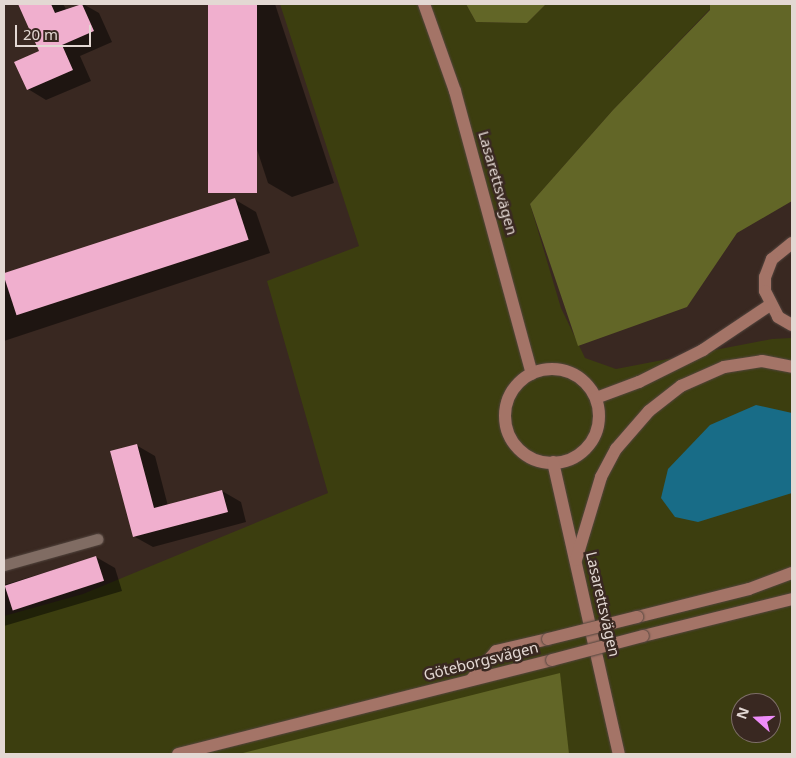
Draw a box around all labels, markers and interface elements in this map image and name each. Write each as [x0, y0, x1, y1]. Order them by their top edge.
scale bar [18, 15, 94, 47]
text: 20 m [23, 24, 58, 44]
street label: Lasarettsvägen [475, 129, 521, 237]
street label: Lasarettsvägen [582, 550, 624, 658]
street label: Göteborgsvägen [422, 638, 540, 684]
north arrow [731, 693, 781, 743]
text: N [731, 704, 753, 722]

